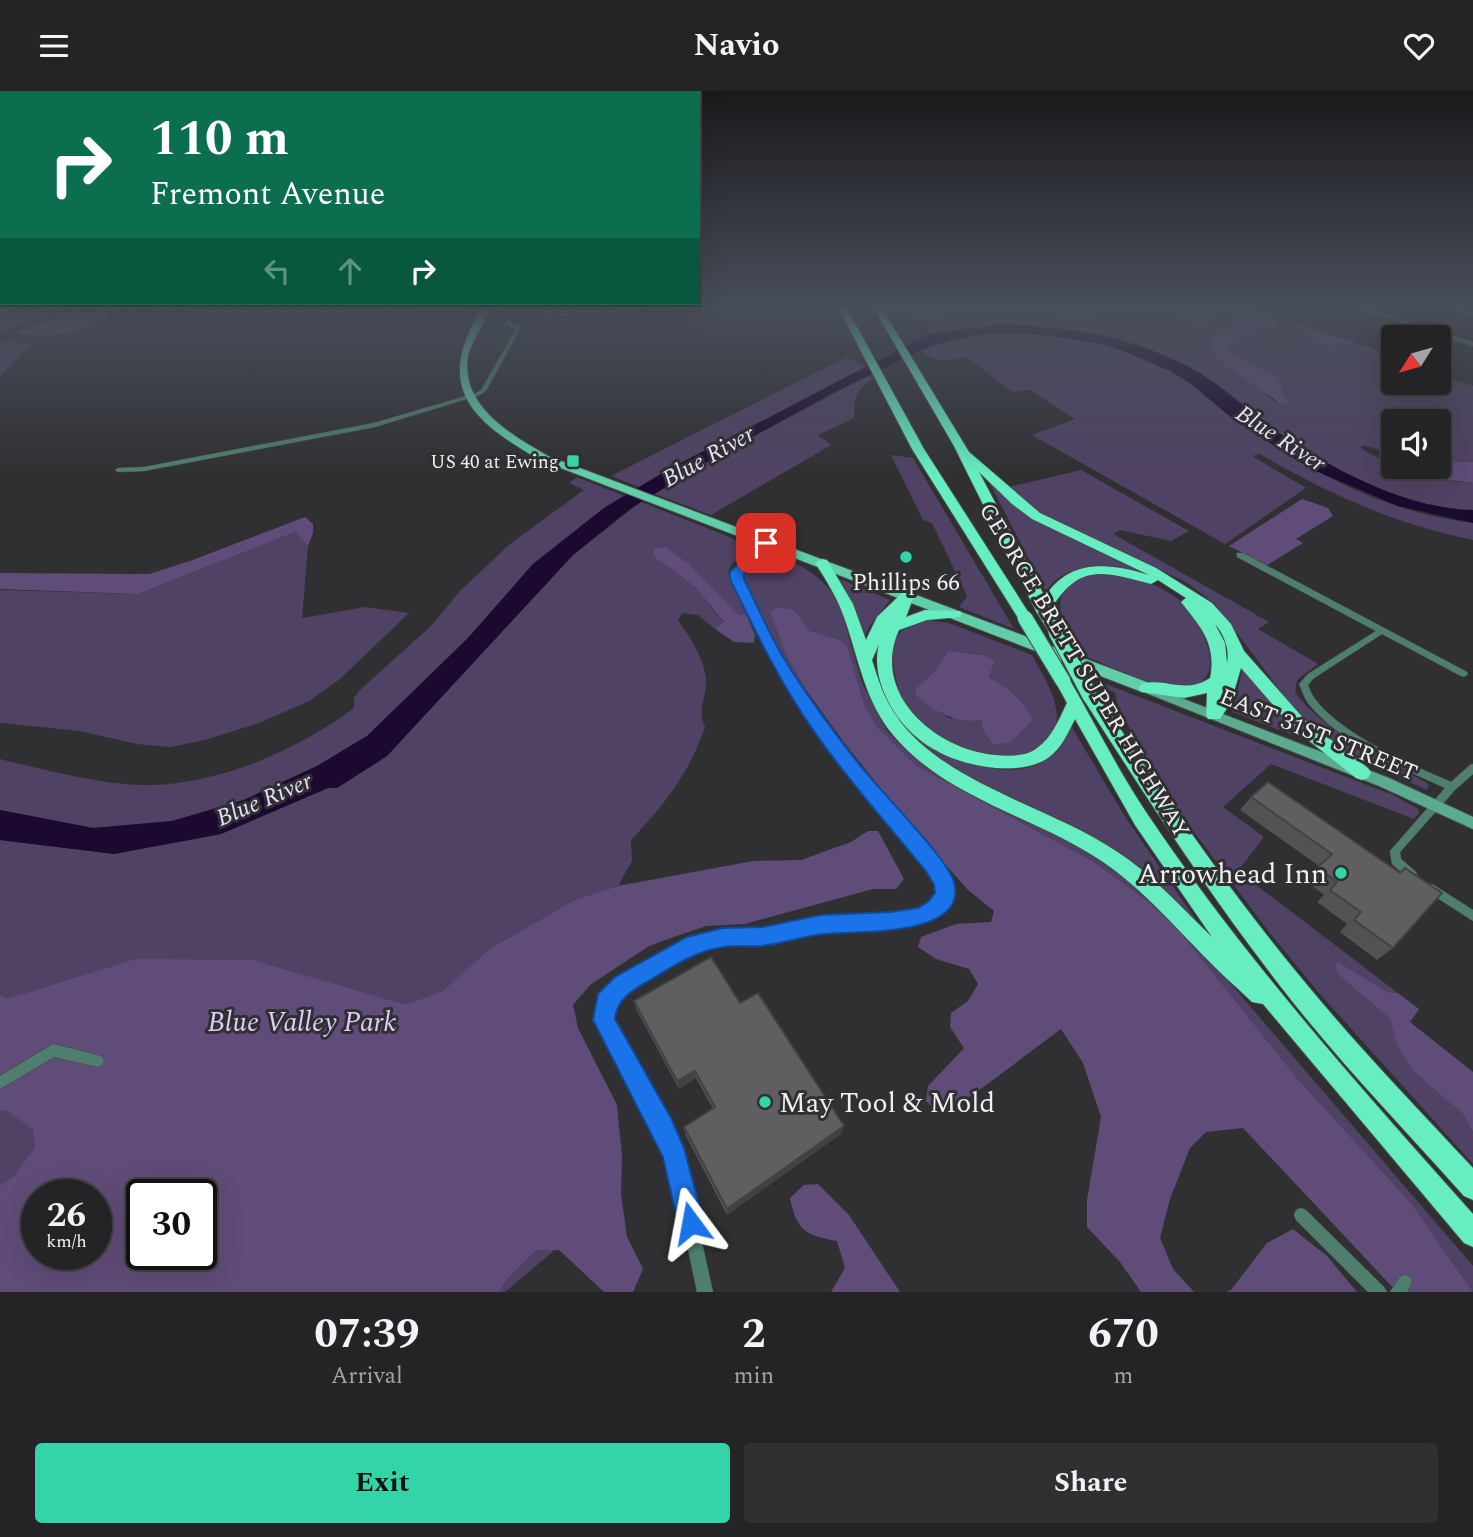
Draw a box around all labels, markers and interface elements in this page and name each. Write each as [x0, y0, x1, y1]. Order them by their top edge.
text: Navio [693, 21, 780, 70]
icon: menu [35, 27, 73, 65]
icon: heart [1400, 27, 1438, 65]
text: 110 m [150, 102, 289, 177]
icon: right [35, 119, 126, 210]
text: Fremont Avenue [150, 170, 385, 219]
icon: left [258, 252, 296, 290]
icon: ahead [331, 252, 369, 290]
icon: right [404, 252, 442, 290]
north arrow [1381, 325, 1451, 395]
map controls [1381, 325, 1451, 479]
water label: Blue River [1228, 396, 1333, 482]
button: sound [1381, 409, 1451, 479]
water label: Blue River [656, 416, 762, 497]
place label: US 40 at Ewing [430, 448, 559, 477]
marker: US 40 at Ewing [565, 453, 581, 469]
street label: GEORGE BRETT SUPER HIGHWAY [969, 496, 1198, 845]
pin [736, 513, 796, 573]
icon: arrive [747, 524, 785, 562]
marker: Phillips 66 [898, 549, 914, 565]
place label: Phillips 66 [852, 566, 960, 601]
street label: EAST 31ST STREET [1214, 680, 1423, 791]
water label: Blue River [211, 763, 319, 836]
place label: Arrowhead Inn [1138, 853, 1327, 896]
marker: Arrowhead Inn [1333, 865, 1349, 881]
park label: Blue Valley Park [207, 1001, 397, 1044]
place label: May Tool & Mold [779, 1082, 995, 1125]
marker: May Tool & Mold [757, 1094, 773, 1110]
speed limit sign: 30 [126, 1179, 217, 1270]
position arrow [654, 1186, 728, 1260]
text: 26 [47, 1189, 86, 1242]
text: km/h [46, 1228, 87, 1255]
text: 07:39 [314, 1303, 420, 1366]
text: 2 [742, 1303, 766, 1366]
text: 670 [1088, 1303, 1159, 1366]
text: Arrival [331, 1359, 403, 1394]
text: min [734, 1359, 774, 1394]
text: m [1114, 1359, 1133, 1394]
button: Exit [35, 1443, 730, 1523]
button: Share [744, 1443, 1438, 1523]

